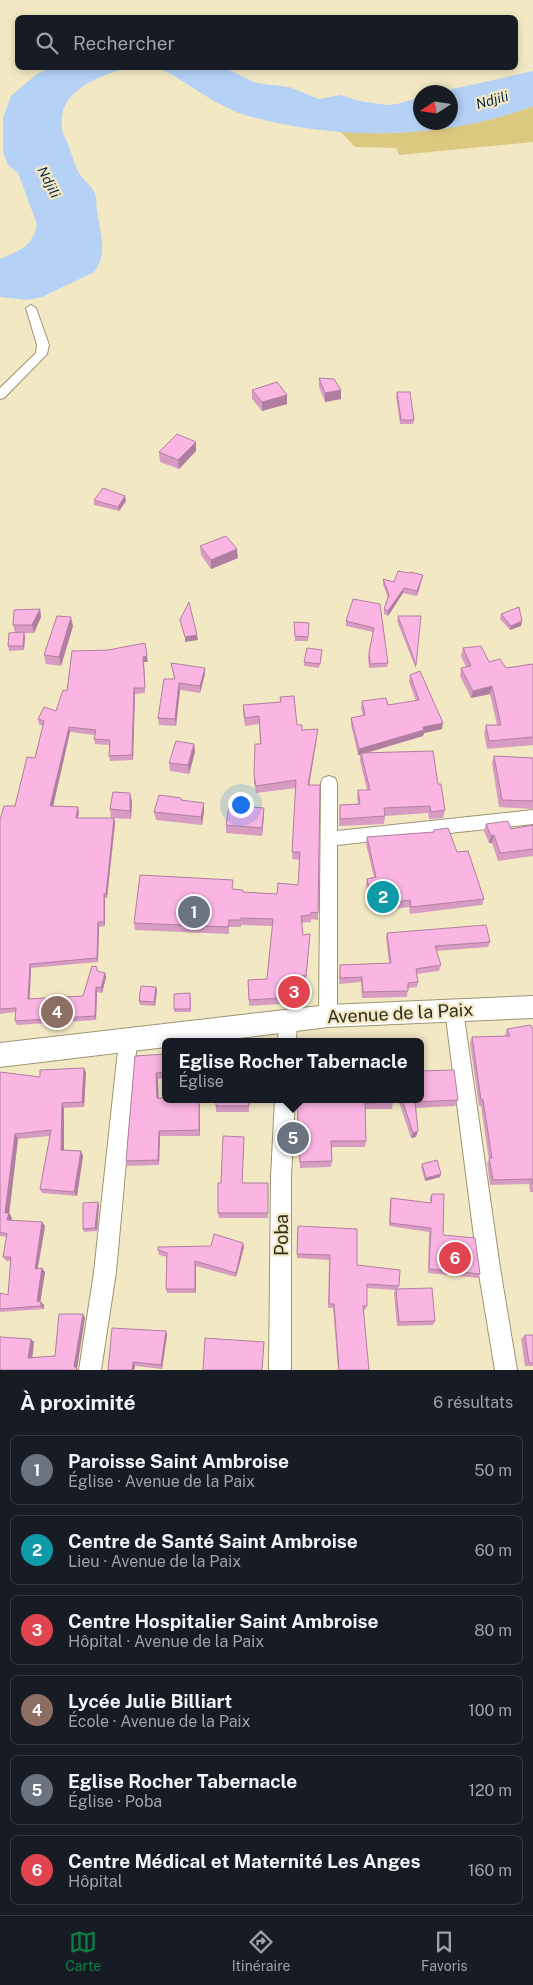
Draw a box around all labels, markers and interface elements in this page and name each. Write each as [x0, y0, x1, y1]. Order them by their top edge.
search box [15, 15, 518, 70]
icon: search [33, 29, 61, 57]
text: Rechercher [73, 32, 175, 54]
north arrow [413, 85, 458, 130]
water label: Ndjili [474, 88, 511, 112]
water label: Ndjili [34, 164, 64, 201]
your location [228, 792, 254, 818]
pin: 2 [367, 878, 399, 916]
pin: 1 [178, 893, 210, 931]
pin: 3 [278, 973, 310, 1011]
pin: 4 [41, 993, 73, 1031]
street label: Avenue de la Paix [326, 999, 474, 1027]
popup [162, 1038, 424, 1103]
text: Eglise Rocher Tabernacle [178, 1050, 408, 1072]
text: Église [178, 1072, 224, 1091]
pin: 5 [277, 1119, 309, 1157]
street label: Poba [271, 1214, 292, 1256]
pin: 6 [439, 1239, 471, 1277]
text: À proximité [20, 1390, 136, 1415]
text: 6 résultats [433, 1393, 513, 1412]
text: Paroisse Saint Ambroise [68, 1450, 289, 1472]
text: 1 [34, 1461, 40, 1480]
text: 50 m [474, 1461, 512, 1480]
text: Église · Avenue de la Paix [68, 1472, 255, 1491]
text: Centre de Santé Saint Ambroise [68, 1530, 358, 1552]
text: 2 [32, 1541, 42, 1560]
text: 60 m [475, 1541, 512, 1560]
text: Lieu · Avenue de la Paix [68, 1552, 241, 1571]
text: Centre Hospitalier Saint Ambroise [68, 1610, 378, 1632]
text: 3 [32, 1621, 42, 1640]
text: 80 m [474, 1621, 512, 1640]
text: Hôpital · Avenue de la Paix [68, 1632, 264, 1651]
text: Lycée Julie Billiart [68, 1690, 232, 1712]
text: 4 [32, 1701, 42, 1720]
text: 100 m [468, 1701, 512, 1720]
text: École · Avenue de la Paix [68, 1712, 251, 1731]
text: Eglise Rocher Tabernacle [68, 1770, 297, 1792]
text: 5 [32, 1781, 42, 1800]
text: 120 m [468, 1781, 512, 1800]
text: Église · Poba [68, 1792, 162, 1811]
text: Centre Médical et Maternité Les Anges [68, 1850, 421, 1872]
text: 6 [32, 1861, 42, 1880]
text: 160 m [468, 1861, 512, 1880]
text: Hôpital [68, 1872, 123, 1891]
tab: Carte [65, 1928, 101, 1974]
tab: Itinéraire [232, 1928, 290, 1974]
tab: Favoris [421, 1928, 468, 1974]

